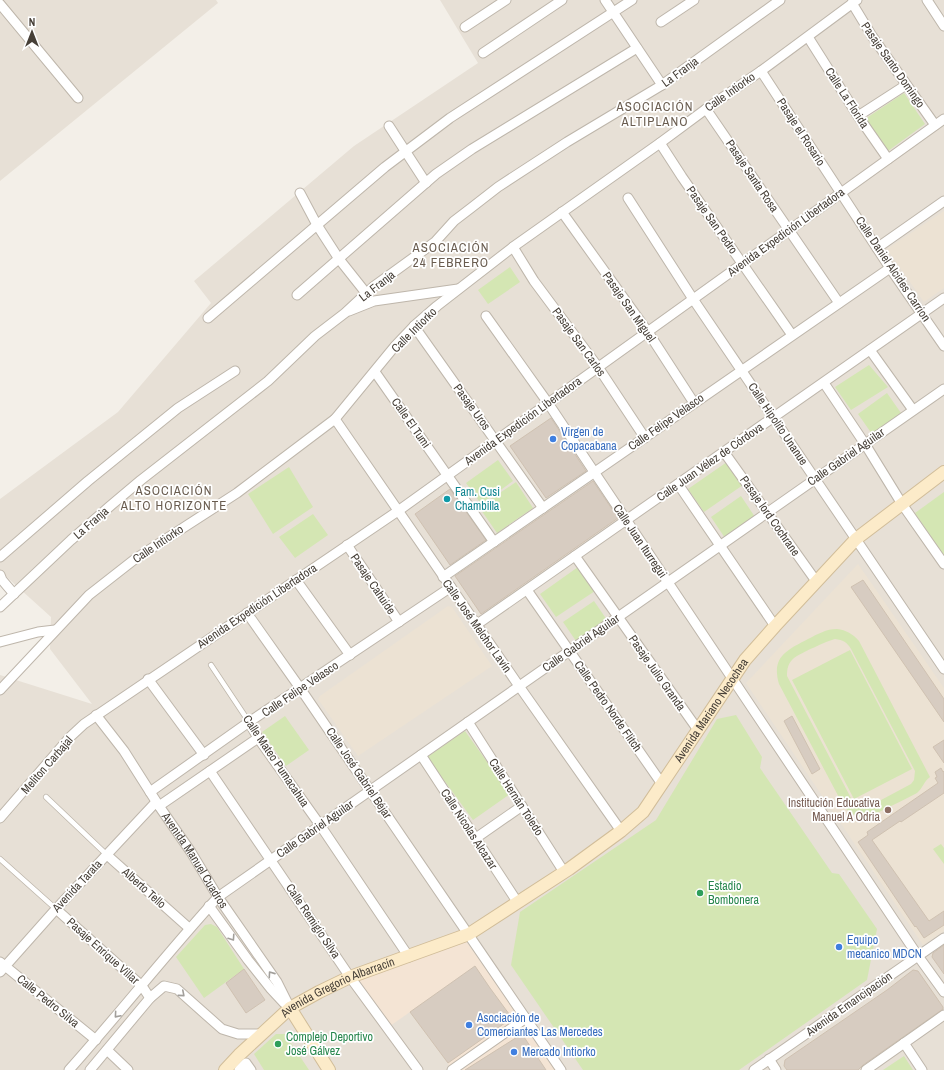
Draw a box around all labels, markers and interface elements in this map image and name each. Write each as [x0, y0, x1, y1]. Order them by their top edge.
north arrow [12, 12, 52, 52]
text: N [29, 15, 35, 29]
street label: Pasaje Santo Domingo [857, 19, 929, 111]
street label: La Franja [658, 53, 702, 91]
street label: Calle La Florida [821, 65, 873, 132]
street label: Calle Intiorko [702, 69, 758, 115]
street label: Pasaje el Rosario [773, 95, 829, 169]
district label: ASOCIACIÓN ALTIPLANO [616, 98, 693, 130]
street label: Pasaje Santa Rosa [722, 137, 782, 216]
street label: Pasaje San Pedro [683, 183, 741, 257]
street label: Avenida Expedición Libertadora [723, 184, 848, 280]
street label: Calle Daniel Alcides Carrion [852, 213, 934, 325]
district label: ASOCIACIÓN 24 FEBRERO [412, 239, 489, 271]
street label: La Franja [356, 267, 399, 305]
street label: Pasaje San Miguel [599, 269, 659, 345]
street label: Calle Intiorko [388, 304, 440, 356]
street label: Pasaje San Carlos [549, 304, 609, 380]
street label: Avenida Expedición Libertadora [460, 373, 585, 469]
street label: Calle Hipolito Unanue [744, 380, 812, 468]
street label: Pasaje Uros [450, 381, 494, 433]
street label: Calle Felipe Velasco [625, 390, 707, 454]
street label: Calle El Tumi [388, 395, 434, 451]
street label: Calle Juan Vélez de Córdova [653, 419, 767, 505]
place label: Virgen de Copacabana [561, 424, 617, 454]
street label: Calle Gabriel Aguilar [804, 424, 888, 490]
marker: Virgen de Copacabana [548, 434, 558, 444]
street label: Pasaje lord Cochrane [736, 473, 804, 559]
district label: ASOCIACIÓN ALTO HORIZONTE [120, 482, 227, 514]
place label: Fam. Cusi Chambilla [455, 484, 500, 514]
marker: Fam. Cusi Chambilla [442, 494, 452, 504]
street label: Calle Juan Iturregui [609, 501, 671, 581]
street label: La Franja [70, 503, 112, 543]
street label: Calle Intiorko [129, 521, 187, 567]
street label: Pasaje Cahuide [347, 550, 399, 618]
street label: Avenida Expedición Libertadora [193, 560, 320, 653]
street label: Calle José Melchor Lavín [439, 576, 515, 676]
street label: Calle Gabriel Aguilar [539, 610, 623, 676]
street label: Pasaje Julio Granda [625, 632, 689, 715]
street label: Avenida Mariano Necochea [670, 655, 752, 766]
street label: Calle Felipe Velasco [259, 657, 341, 721]
street label: Calle Pedro Norde Flitch [571, 657, 645, 755]
street label: Calle Mateo Pumacahua [239, 712, 313, 811]
street label: Calle José Gabriel Béjar [323, 724, 396, 822]
street label: Meliton Carbajal [17, 733, 77, 797]
street label: Calle Hernán Toledo [485, 755, 547, 839]
street label: Calle Nicolas Alcazar [437, 786, 501, 873]
place label: Institución Educativa Manuel A Odria [788, 795, 881, 825]
street label: Calle Gabriel Aguilar [273, 796, 357, 862]
marker: Institución Educativa Manuel A Odria [883, 805, 893, 815]
street label: Avenida Manuel Cuadros [157, 809, 232, 912]
street label: Avenida Tarata [48, 856, 106, 916]
street label: Alberto Tello [118, 863, 169, 912]
place label: Estadio Bombonera [708, 878, 759, 908]
street label: Calle Remigio Silva [282, 880, 344, 962]
marker: Estadio Bombonera [695, 888, 705, 898]
street label: Pasaje Enrique Villar [63, 914, 143, 988]
place label: Equipo mecanico MDCN [847, 932, 922, 962]
one-way arrow [227, 933, 234, 940]
marker: Equipo mecanico MDCN [834, 942, 844, 952]
street label: Avenida Gregorio Albarracín [276, 954, 397, 1022]
street label: Avenida Emancipación [802, 968, 895, 1040]
street label: Calle Pedro Silva [13, 971, 83, 1031]
one-way arrow [269, 971, 276, 978]
one-way arrow [177, 989, 185, 996]
place label: Asociación de Comerciantes Las Mercedes [476, 1010, 603, 1040]
one-way arrow [114, 1011, 121, 1018]
marker: Asociación de Comerciantes Las Mercedes [464, 1020, 474, 1030]
place label: Complejo Deportivo José Gálvez [286, 1029, 373, 1059]
marker: Complejo Deportivo José Gálvez [273, 1039, 283, 1049]
place label: Mercado Intiorko [522, 1044, 596, 1060]
marker: Mercado Intiorko [509, 1047, 519, 1057]

